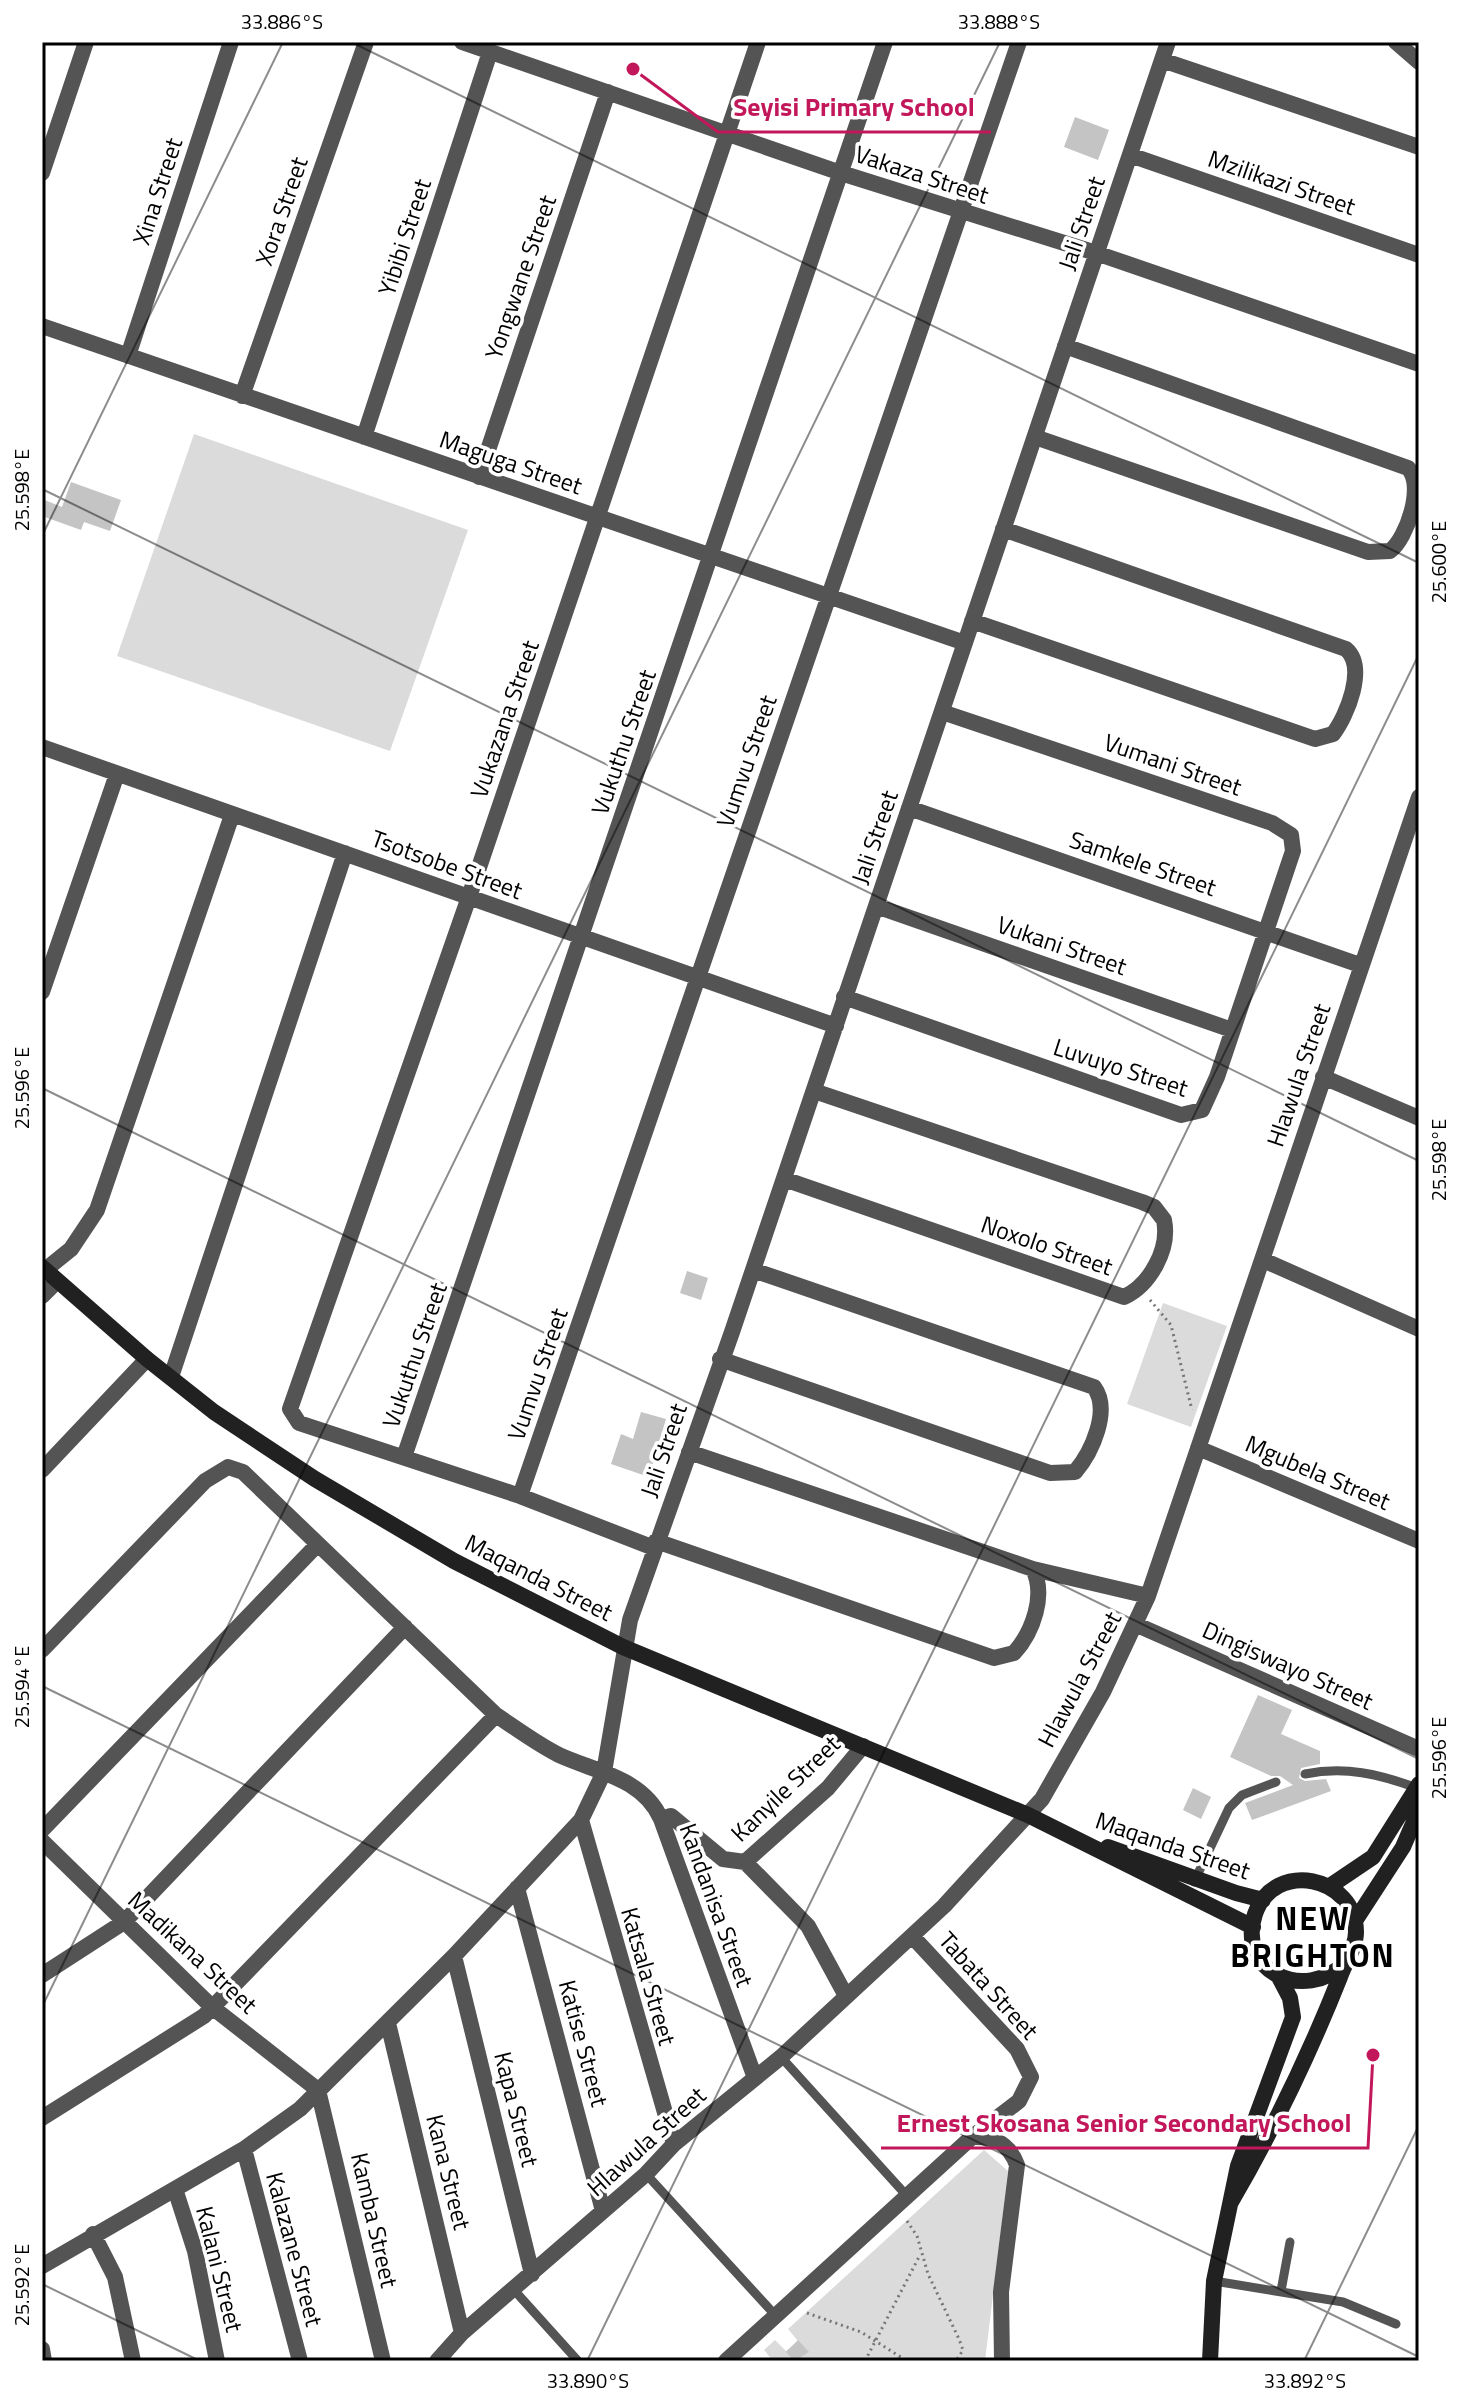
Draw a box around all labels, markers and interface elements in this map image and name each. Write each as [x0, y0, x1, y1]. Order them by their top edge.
text: 33.886°S [241, 6, 323, 37]
text: 33.888°S [958, 6, 1040, 37]
callout: Seyisi Primary School [718, 82, 991, 132]
text: Seyisi Primary School [733, 87, 975, 126]
street label: Xina Street [123, 132, 191, 249]
street label: Vakaza Street [850, 135, 994, 213]
street label: Mzilikazi Street [1203, 140, 1361, 224]
street label: Xora Street [246, 151, 317, 270]
street label: Jali Street [1048, 171, 1114, 275]
street label: Yibibi Street [368, 173, 440, 300]
street label: Yongwane Street [475, 190, 565, 364]
street label: Maguga Street [435, 421, 588, 503]
text: 25.598°E [6, 449, 37, 531]
text: 25.600°E [1423, 521, 1454, 603]
street label: Vukazana Street [460, 635, 548, 803]
street label: Vukuthu Street [581, 664, 665, 820]
street label: Vumvu Street [707, 690, 786, 832]
street label: Vumani Street [1099, 724, 1247, 805]
street label: Jali Street [841, 785, 907, 889]
street label: Tsotsobe Street [366, 820, 528, 908]
street label: Samkele Street [1065, 821, 1222, 905]
street label: Vukani Street [992, 906, 1132, 984]
street label: Hlawula Street [1257, 998, 1340, 1152]
street label: Luvuyo Street [1049, 1028, 1193, 1106]
text: 25.596°E [6, 1047, 37, 1129]
text: 25.598°E [1423, 1119, 1454, 1201]
street label: Noxolo Street [976, 1206, 1118, 1285]
street label: Vukuthu Street [372, 1277, 456, 1433]
street label: Vumvu Street [498, 1303, 577, 1445]
street label: Jali Street [630, 1398, 696, 1502]
street label: Mgubela Street [1240, 1425, 1397, 1519]
street label: Maqanda Street [459, 1524, 620, 1630]
street label: Hlawula Street [1028, 1604, 1130, 1753]
street label: Dingiswayo Street [1197, 1611, 1380, 1719]
text: 25.594°E [6, 1646, 37, 1728]
text: 25.596°E [1423, 1717, 1454, 1799]
street label: Kanyile Street [722, 1726, 848, 1850]
street label: Maqanda Street [1091, 1802, 1256, 1889]
street label: Kandanisa Street [671, 1818, 763, 1992]
street label: Madikana Street [120, 1882, 266, 2022]
district label: NEW BRIGHTON [1230, 1894, 1396, 1979]
street label: Katsala Street [612, 1903, 686, 2050]
street label: Tabata Street [931, 1923, 1048, 2048]
street label: Katise Street [550, 1976, 618, 2111]
street label: Kapa Street [485, 2048, 549, 2171]
street label: Hlawula Street [578, 2077, 714, 2204]
callout: Ernest Skosana Senior Secondary School [881, 2098, 1368, 2148]
text: Ernest Skosana Senior Secondary School [897, 2103, 1351, 2142]
street label: Kana Street [417, 2111, 481, 2234]
street label: Kamba Street [342, 2149, 408, 2292]
street label: Kalazane Street [257, 2168, 333, 2331]
street label: Kalani Street [187, 2202, 253, 2336]
text: 25.592°E [6, 2244, 37, 2326]
text: 33.890°S [547, 2365, 629, 2396]
text: 33.892°S [1264, 2365, 1346, 2396]

